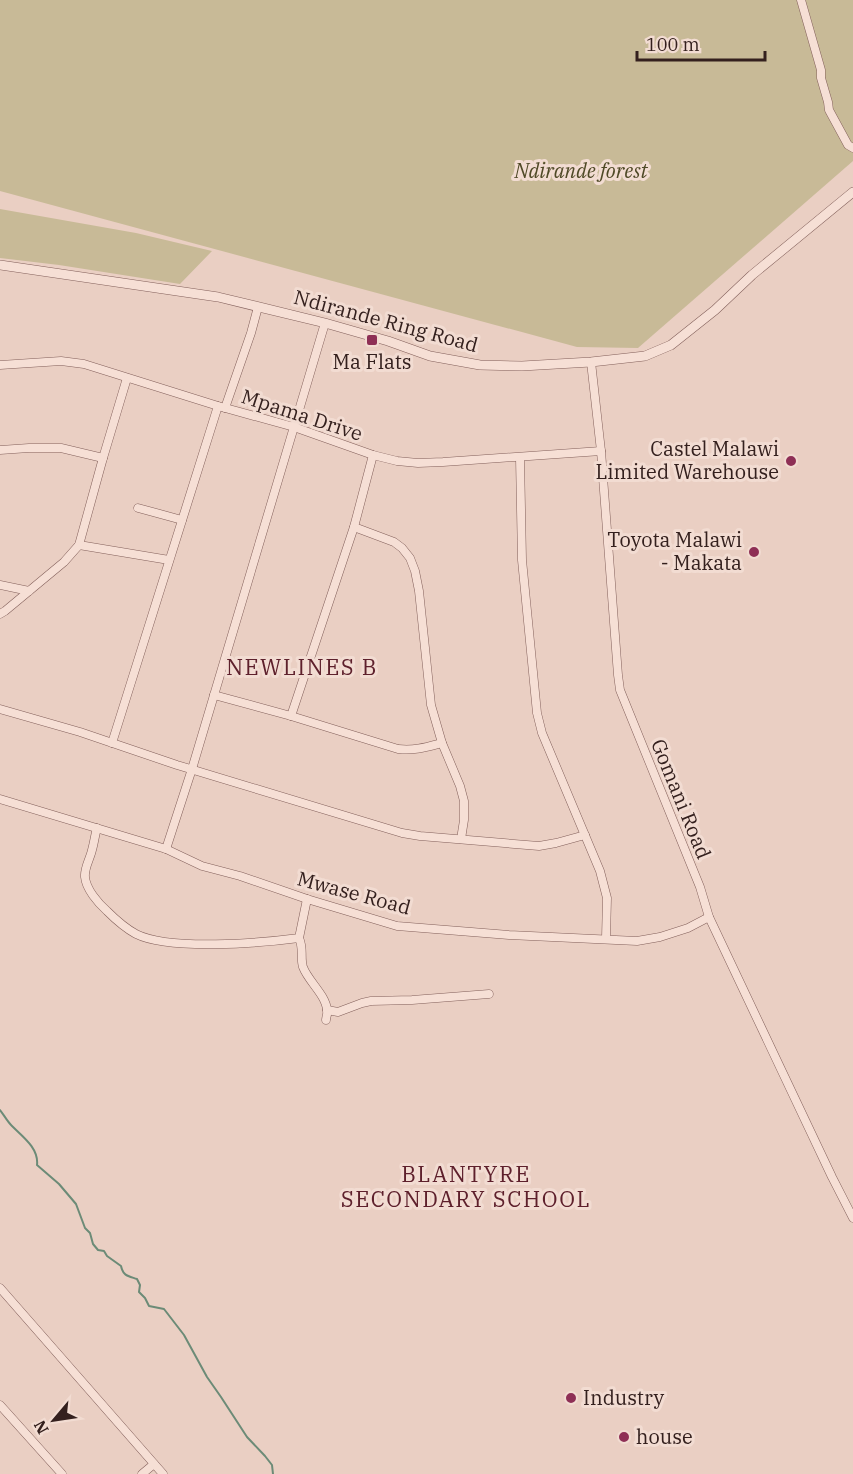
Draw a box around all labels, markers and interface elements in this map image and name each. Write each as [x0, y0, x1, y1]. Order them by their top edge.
scale bar [637, 24, 764, 62]
text: 100 m [646, 33, 700, 56]
park label: Ndirande forest [513, 157, 648, 184]
street label: Ndirande Ring Road [291, 283, 481, 358]
marker: Ma Flats [365, 333, 379, 347]
place label: Ma Flats [332, 348, 412, 375]
street label: Mpama Drive [238, 382, 366, 447]
place label: Castel Malawi Limited Warehouse [595, 435, 779, 485]
marker: Castel Malawi Limited Warehouse [784, 454, 798, 468]
place label: Toyota Malawi - Makata [607, 526, 742, 576]
marker: Toyota Malawi - Makata [747, 545, 761, 559]
district label: NEWLINES B [226, 652, 378, 681]
street label: Gomani Road [645, 735, 718, 863]
street label: Mwase Road [294, 864, 414, 921]
district label: BLANTYRE SECONDARY SCHOOL [341, 1159, 591, 1213]
place label: Industry [583, 1384, 664, 1411]
north arrow [24, 1390, 84, 1450]
marker: Industry [564, 1391, 578, 1405]
text: N [29, 1417, 53, 1438]
place label: house [636, 1423, 693, 1450]
marker: house [617, 1430, 631, 1444]

